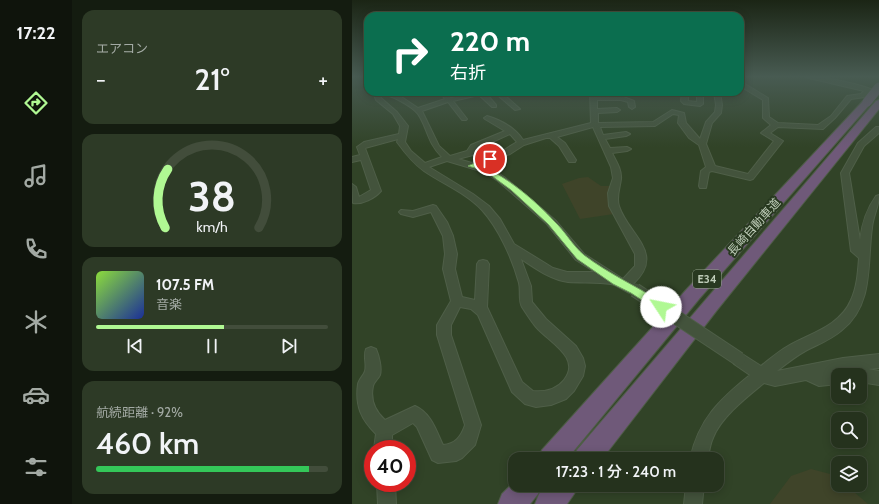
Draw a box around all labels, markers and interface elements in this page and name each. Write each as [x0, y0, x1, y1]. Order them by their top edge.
text: 17:22 [17, 22, 55, 44]
text: 220 m [450, 24, 530, 58]
icon: right [384, 28, 436, 80]
text: エアコン [96, 40, 148, 56]
text: 21° [194, 61, 230, 98]
text: 右折 [450, 62, 486, 84]
text: − [96, 66, 106, 93]
text: + [318, 66, 328, 93]
icon: directions [22, 89, 50, 117]
pin [473, 142, 507, 176]
icon: arrive [479, 148, 501, 170]
icon: music [22, 162, 50, 190]
text: 38 [188, 171, 236, 221]
street label: 長崎自動車道 [724, 195, 783, 258]
text: km/h [196, 218, 228, 236]
icon: phone [22, 235, 50, 263]
road number: E34 [693, 270, 721, 288]
text: 107.5 FM [156, 276, 214, 294]
position arrow [640, 286, 682, 328]
text: 音楽 [156, 296, 182, 312]
icon: climate [22, 308, 50, 336]
icon: previous [124, 335, 146, 357]
icon: pause [201, 335, 223, 357]
icon: next [278, 335, 300, 357]
map controls [831, 368, 867, 492]
button: sound [831, 368, 867, 404]
icon: car [22, 381, 50, 409]
text: 航続距離 · 92% [96, 404, 183, 420]
button: search [831, 412, 867, 448]
text: 460 km [96, 425, 199, 462]
speed limit sign: 40 [364, 440, 416, 492]
icon: filters [22, 453, 50, 481]
button: layers [831, 456, 867, 492]
text: 17:23 · 1 分 · 240 m [556, 463, 676, 481]

